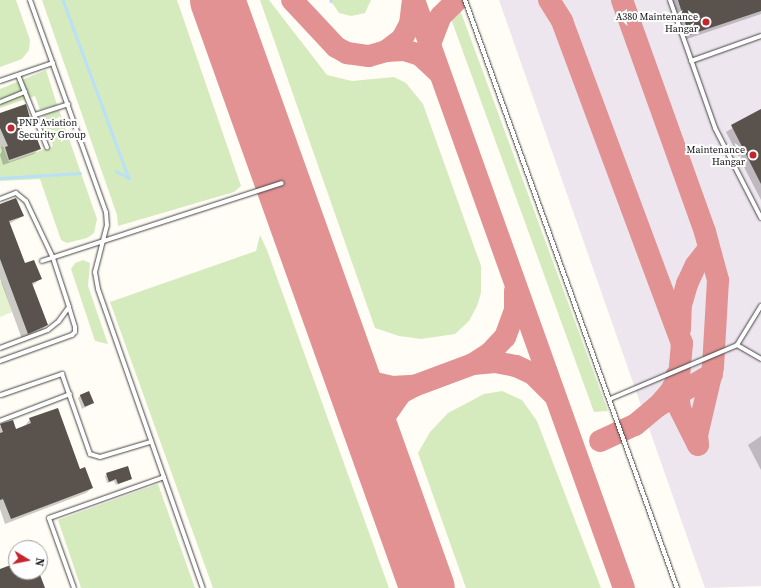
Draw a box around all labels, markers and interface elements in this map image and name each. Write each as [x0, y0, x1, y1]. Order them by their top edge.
place label: A380 Maintenance Hangar [616, 10, 698, 34]
marker: A380 Maintenance Hangar [701, 17, 711, 27]
place label: PNP Aviation Security Group [19, 116, 86, 140]
marker: PNP Aviation Security Group [6, 123, 16, 133]
place label: Maintenance Hangar [687, 143, 745, 166]
marker: Maintenance Hangar [748, 150, 758, 160]
north arrow [8, 540, 48, 580]
text: N [31, 557, 47, 567]

